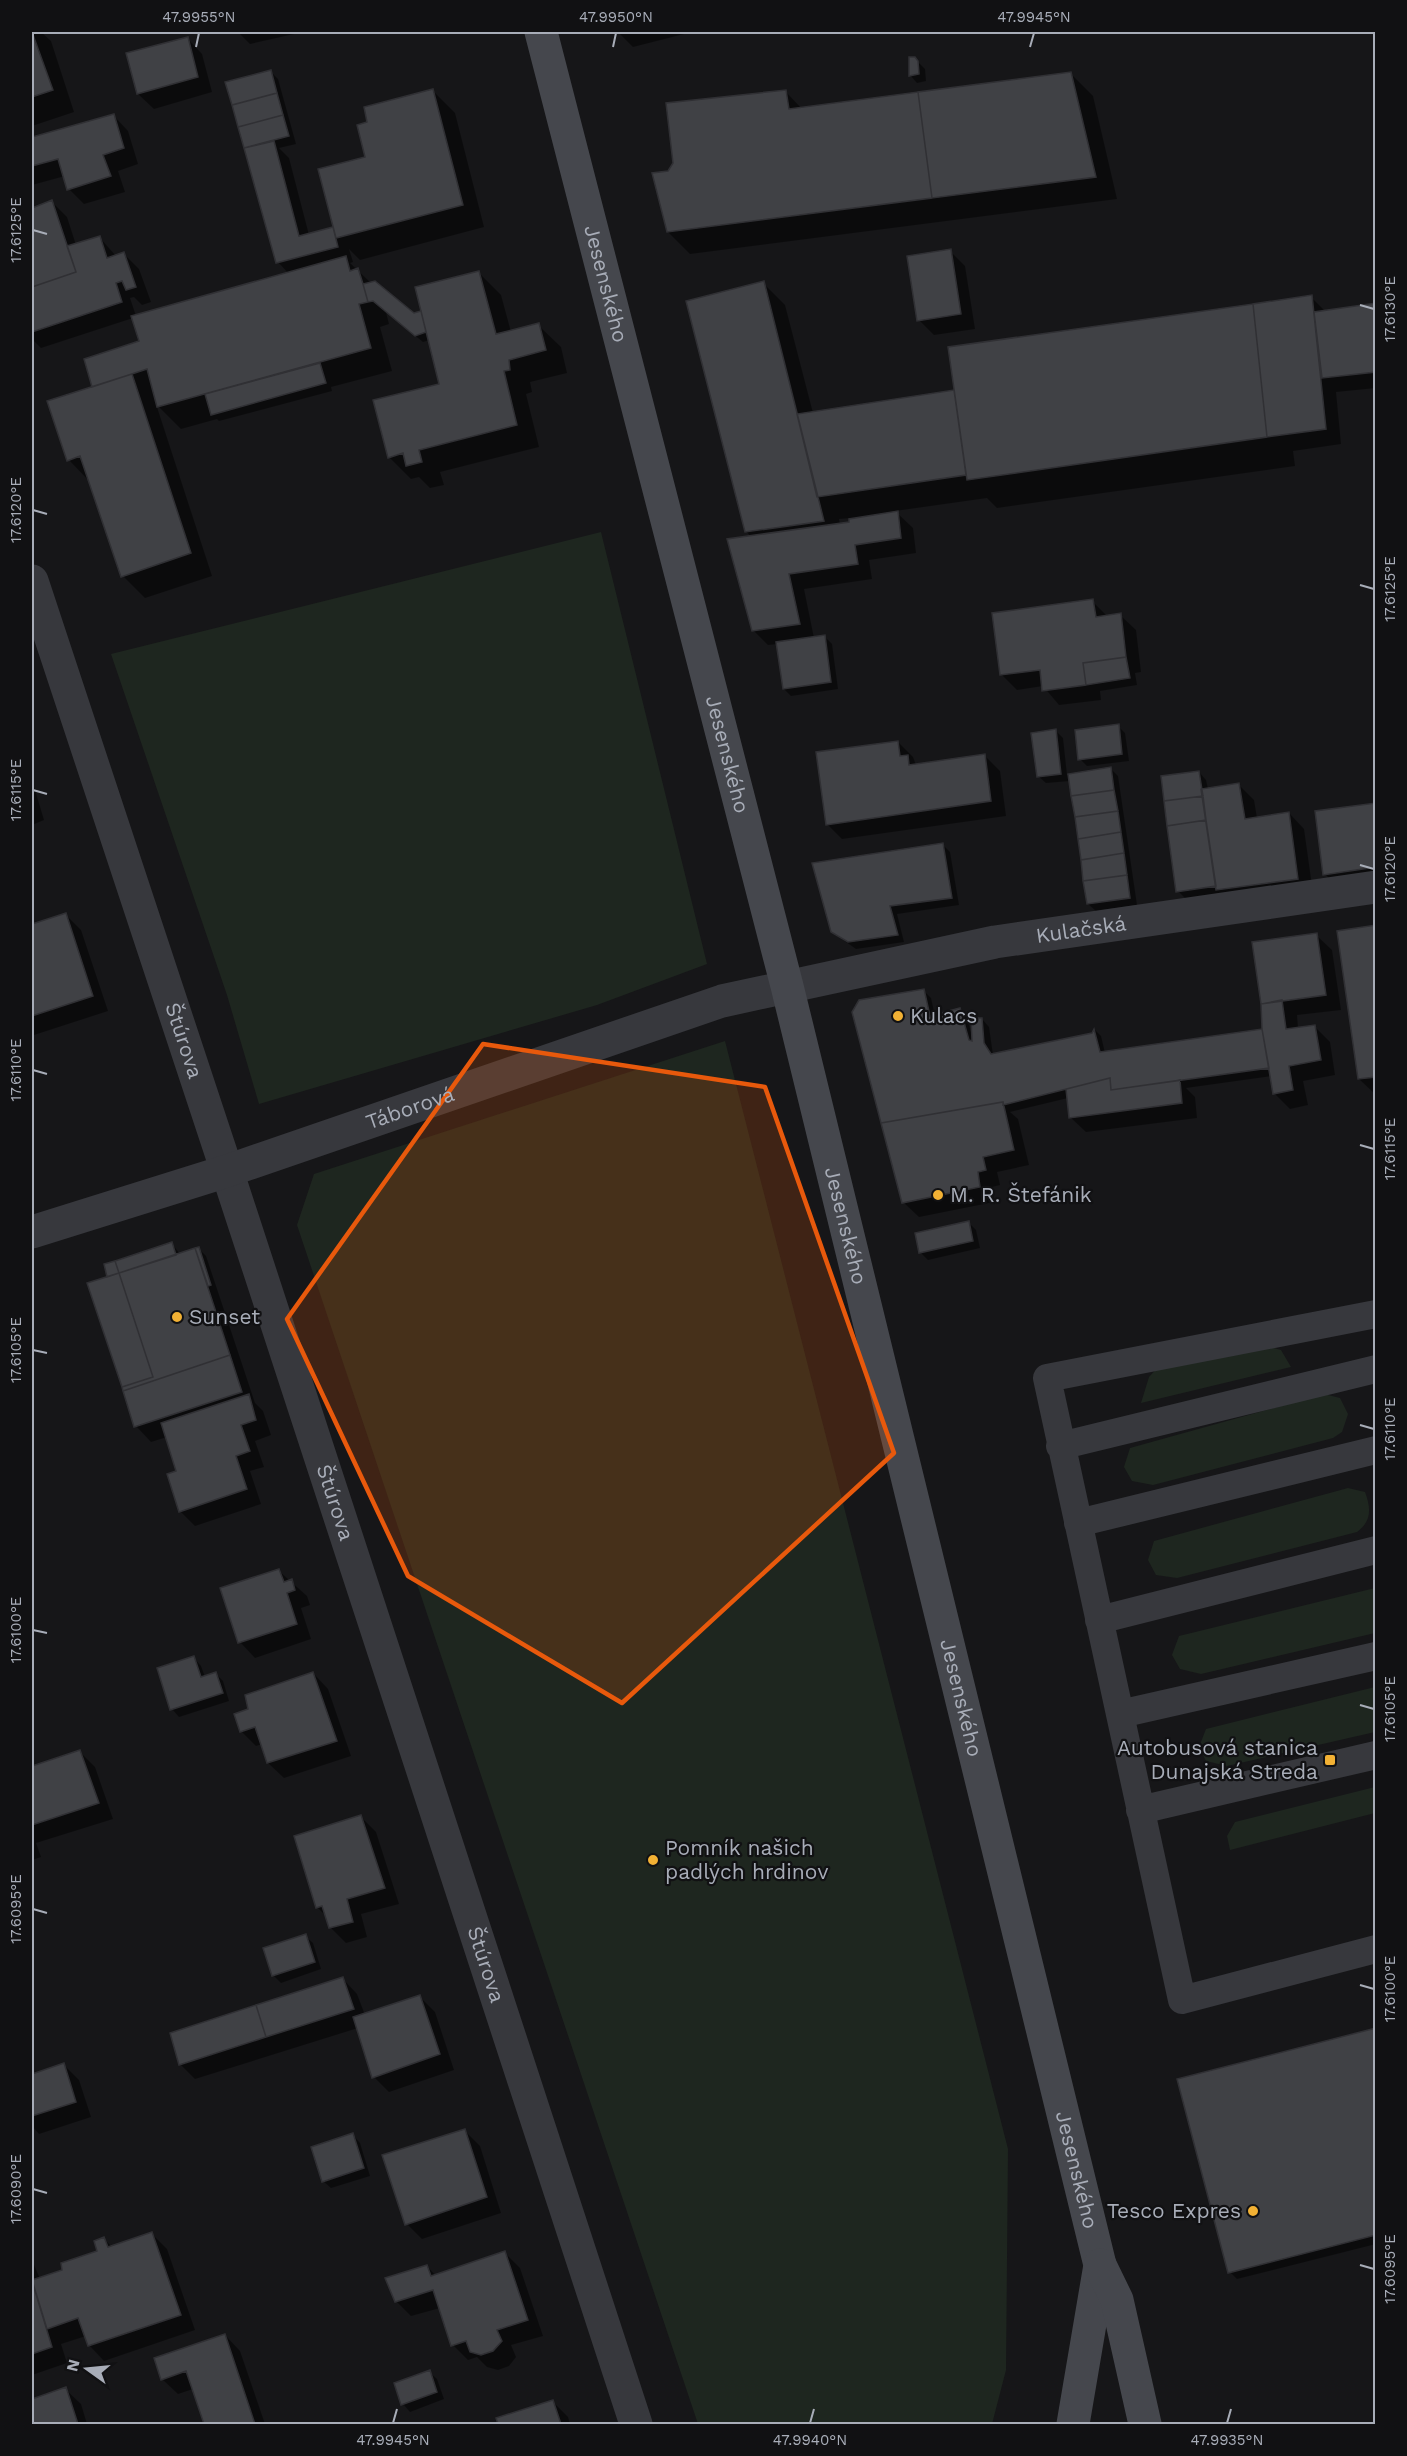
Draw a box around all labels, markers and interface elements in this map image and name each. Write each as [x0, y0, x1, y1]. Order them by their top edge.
text: 47.9955°N [162, 8, 236, 26]
text: 47.9950°N [579, 8, 653, 26]
text: 47.9945°N [997, 8, 1071, 26]
text: 17.6125°E [7, 197, 25, 263]
street label: Jesenského [579, 222, 634, 345]
text: 17.6130°E [1381, 276, 1399, 342]
text: 17.6120°E [7, 477, 25, 543]
text: 17.6125°E [1381, 556, 1399, 622]
street label: Jesenského [701, 693, 755, 816]
text: 17.6115°E [7, 759, 25, 821]
text: 17.6120°E [1381, 836, 1399, 902]
street label: Kulačská [1034, 910, 1128, 948]
street label: Štúrova [160, 999, 209, 1082]
place label: Kulacs [910, 1003, 977, 1028]
marker: Kulacs [891, 1009, 905, 1023]
text: 17.6110°E [7, 1038, 25, 1102]
street label: Táborová [363, 1081, 458, 1134]
text: 17.6115°E [1381, 1118, 1399, 1180]
street label: Jesenského [820, 1164, 873, 1287]
place label: M. R. Štefánik [950, 1182, 1092, 1207]
marker: M. R. Štefánik [931, 1188, 945, 1202]
place label: Sunset [189, 1304, 260, 1329]
marker: Sunset [170, 1310, 184, 1324]
text: 17.6105°E [7, 1317, 25, 1383]
text: 17.6110°E [1381, 1397, 1399, 1461]
street label: Štúrova [312, 1461, 360, 1544]
text: 17.6100°E [7, 1597, 25, 1663]
street label: Jesenského [935, 1636, 988, 1759]
text: 17.6105°E [1381, 1676, 1399, 1742]
place label: Autobusová stanica Dunajská Streda [1117, 1735, 1318, 1784]
marker: Autobusová stanica Dunajská Streda [1323, 1753, 1337, 1767]
place label: Pomník našich padlých hrdinov [665, 1835, 828, 1884]
marker: Pomník našich padlých hrdinov [646, 1853, 660, 1867]
text: 17.6095°E [7, 1874, 25, 1944]
street label: Štúrova [462, 1923, 511, 2006]
text: 17.6100°E [1381, 1956, 1399, 2022]
street label: Jesenského [1051, 2108, 1104, 2231]
text: 17.6090°E [7, 2154, 25, 2224]
place label: Tesco Expres [1107, 2198, 1241, 2223]
marker: Tesco Expres [1246, 2204, 1260, 2218]
text: 17.6095°E [1381, 2234, 1399, 2304]
north arrow [57, 2339, 117, 2399]
text: N [62, 2357, 84, 2373]
text: 47.9945°N [356, 2431, 430, 2449]
text: 47.9940°N [773, 2431, 847, 2449]
text: 47.9935°N [1191, 2431, 1263, 2449]

